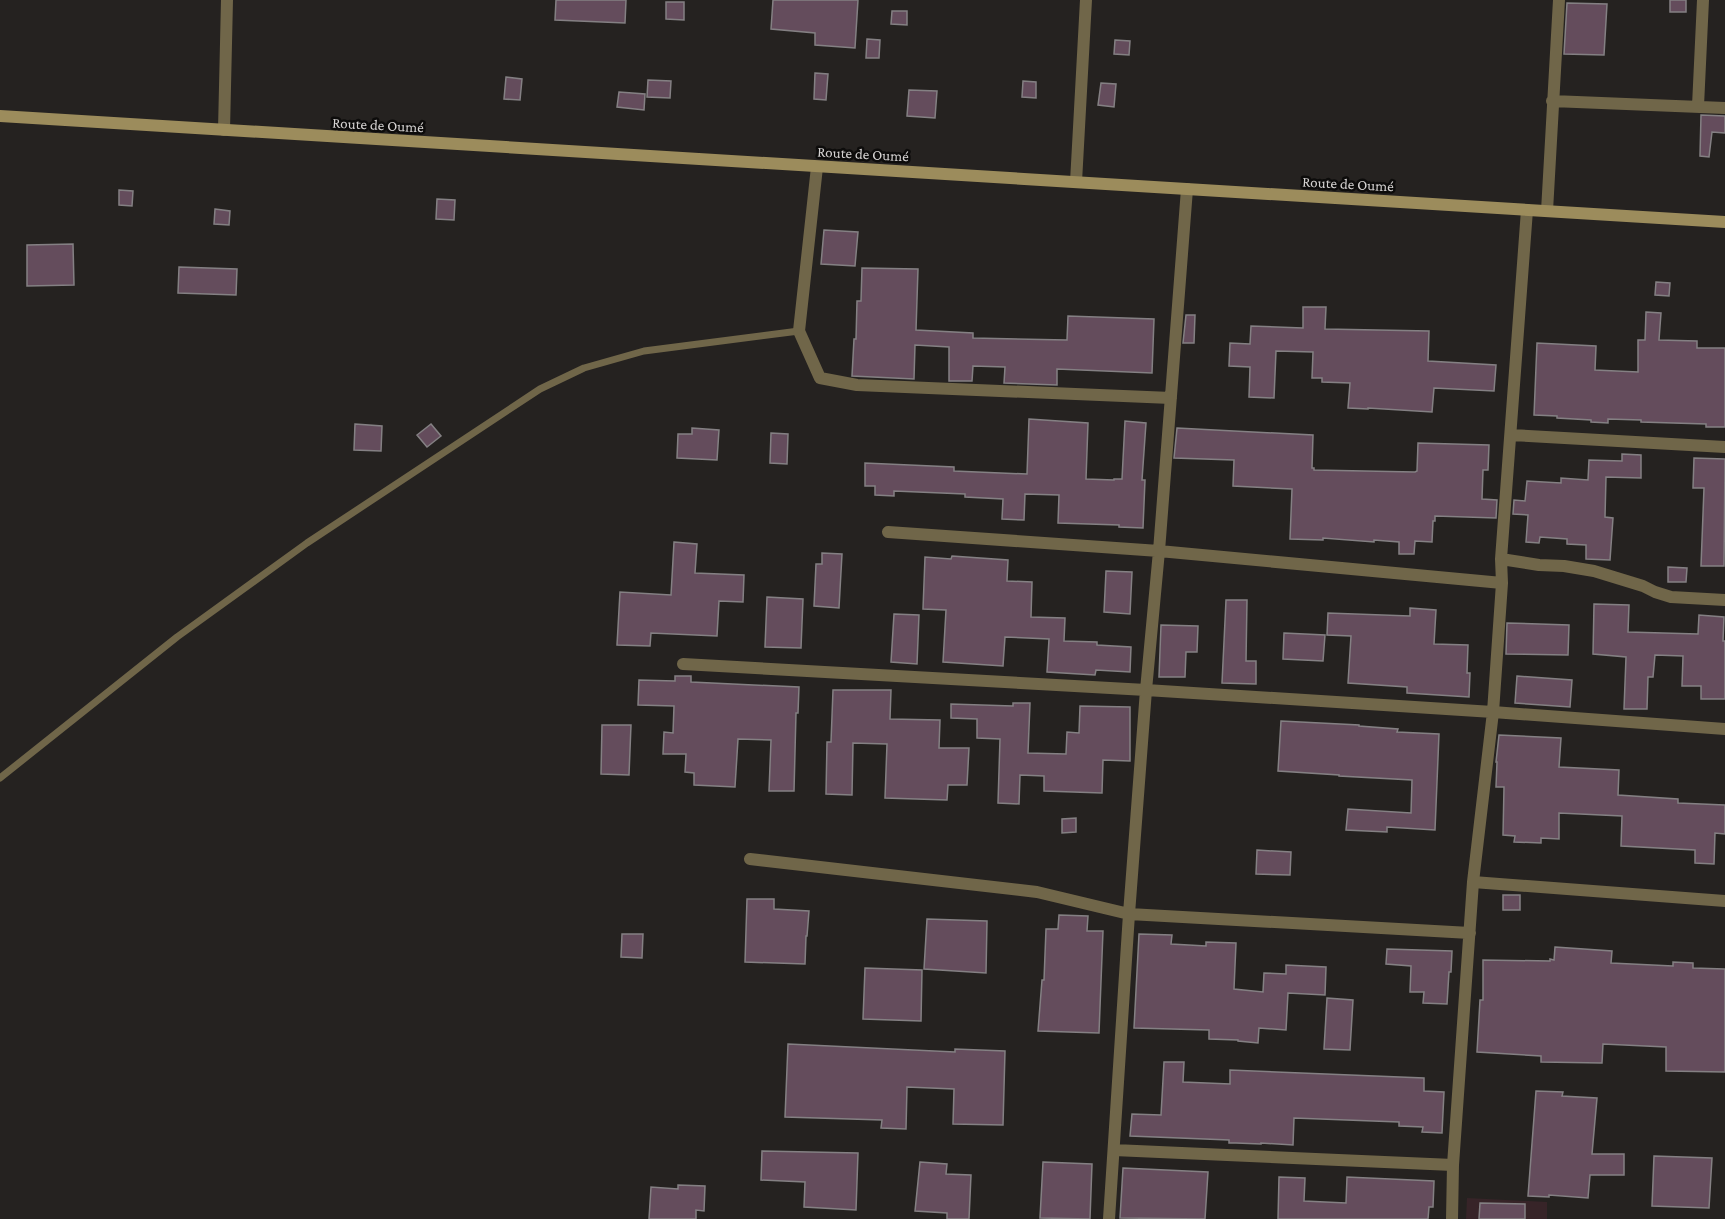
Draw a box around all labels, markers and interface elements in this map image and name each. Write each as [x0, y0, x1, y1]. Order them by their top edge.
street label: Route de Oumé [332, 115, 425, 135]
street label: Route de Oumé [817, 144, 910, 164]
street label: Route de Oumé [1302, 174, 1395, 194]

